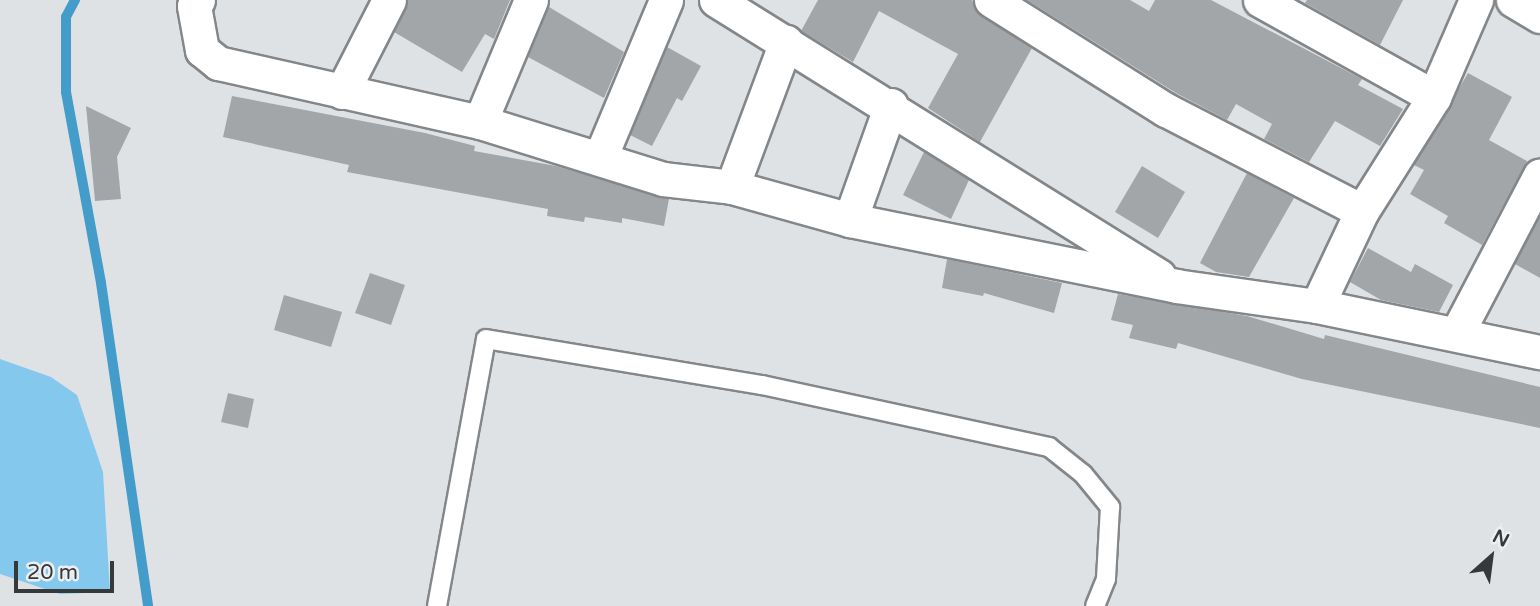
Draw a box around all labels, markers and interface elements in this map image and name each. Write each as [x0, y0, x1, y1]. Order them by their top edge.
north arrow [1456, 522, 1526, 592]
text: N [1489, 525, 1513, 552]
scale bar [18, 546, 117, 590]
text: 20 m [27, 560, 78, 585]

